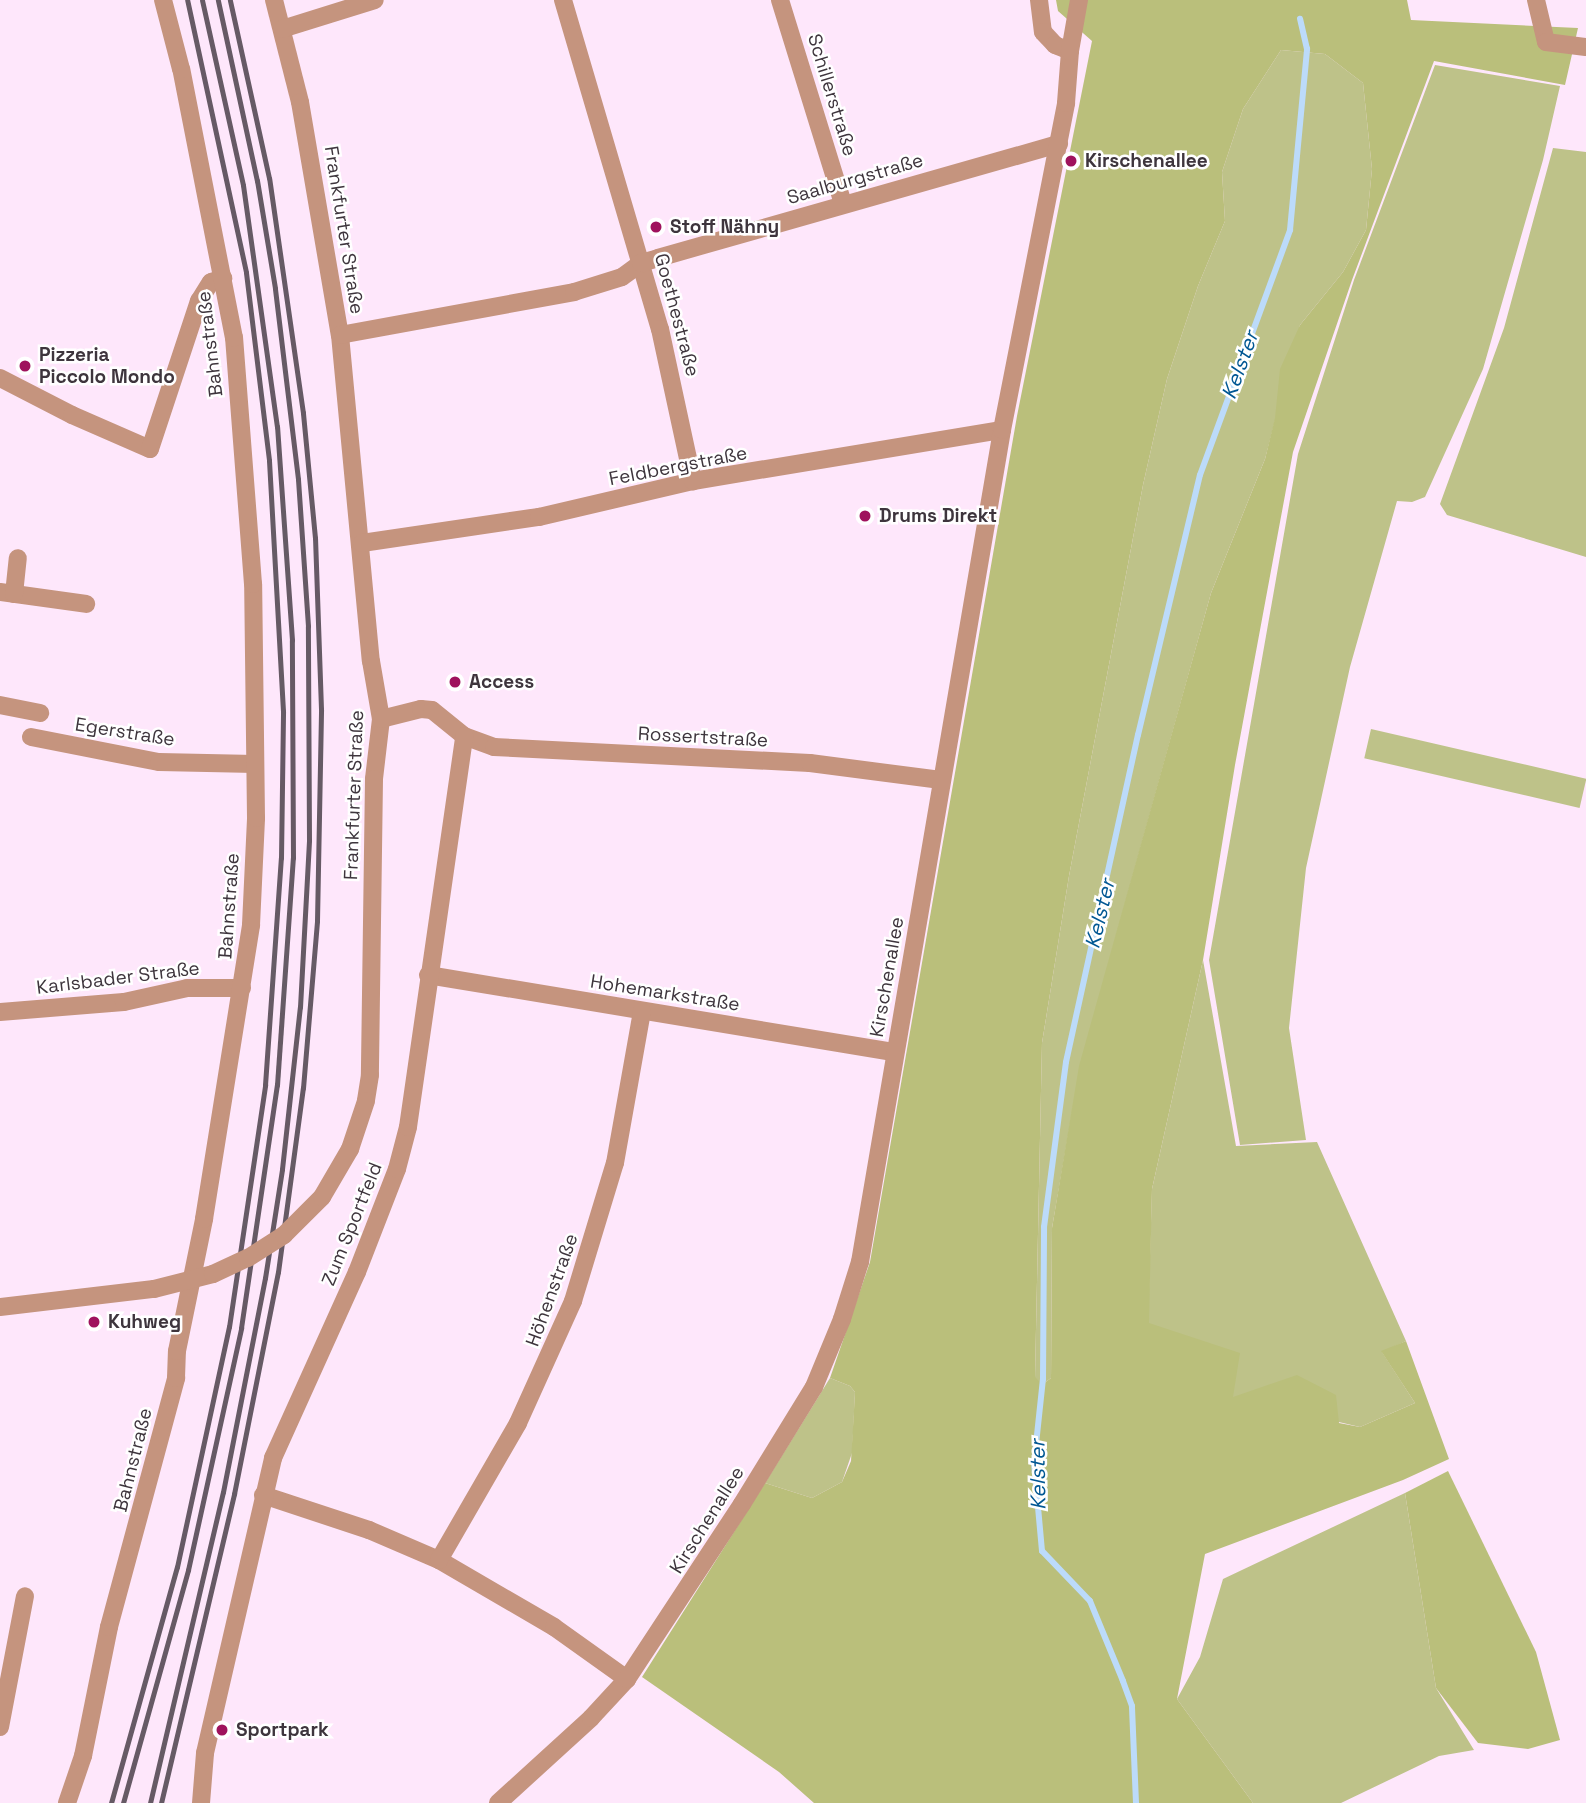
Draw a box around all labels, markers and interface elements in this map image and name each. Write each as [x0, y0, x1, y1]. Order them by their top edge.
street label: Schillerstraße [803, 31, 861, 159]
street label: Frankfurter Straße [319, 144, 369, 316]
street label: Saalburgstraße [784, 149, 926, 209]
place label: Kirschenallee [1085, 150, 1208, 172]
marker: Kirschenallee [1063, 153, 1079, 169]
place label: Stoff Nähny [670, 216, 779, 238]
marker: Stoff Nähny [648, 219, 664, 235]
street label: Goethestraße [650, 251, 704, 379]
street label: Bahnstraße [192, 290, 228, 398]
water label: Kelster [1216, 328, 1264, 402]
place label: Pizzeria Piccolo Mondo [39, 344, 175, 388]
marker: Pizzeria Piccolo Mondo [17, 358, 33, 374]
street label: Feldbergstraße [607, 441, 749, 491]
place label: Drums Direkt [879, 505, 997, 527]
marker: Drums Direkt [857, 508, 873, 524]
place label: Access [469, 671, 534, 693]
marker: Access [447, 674, 463, 690]
street label: Frankfurter Straße [340, 710, 368, 880]
street label: Egerstraße [74, 713, 176, 751]
street label: Rossertstraße [637, 722, 769, 752]
street label: Bahnstraße [214, 852, 244, 960]
water label: Kelster [1080, 877, 1120, 951]
street label: Kirschenallee [865, 915, 909, 1039]
street label: Karlsbader Straße [35, 957, 201, 999]
street label: Hohemarkstraße [589, 970, 741, 1016]
street label: Zum Sportfeld [317, 1159, 387, 1289]
street label: Höhenstraße [521, 1231, 583, 1349]
place label: Kuhweg [108, 1311, 181, 1333]
marker: Kuhweg [86, 1314, 102, 1330]
street label: Bahnstraße [109, 1406, 157, 1514]
water label: Kelster [1025, 1440, 1051, 1510]
street label: Kirschenallee [665, 1462, 749, 1578]
place label: Sportpark [236, 1719, 329, 1741]
marker: Sportpark [214, 1722, 230, 1738]

